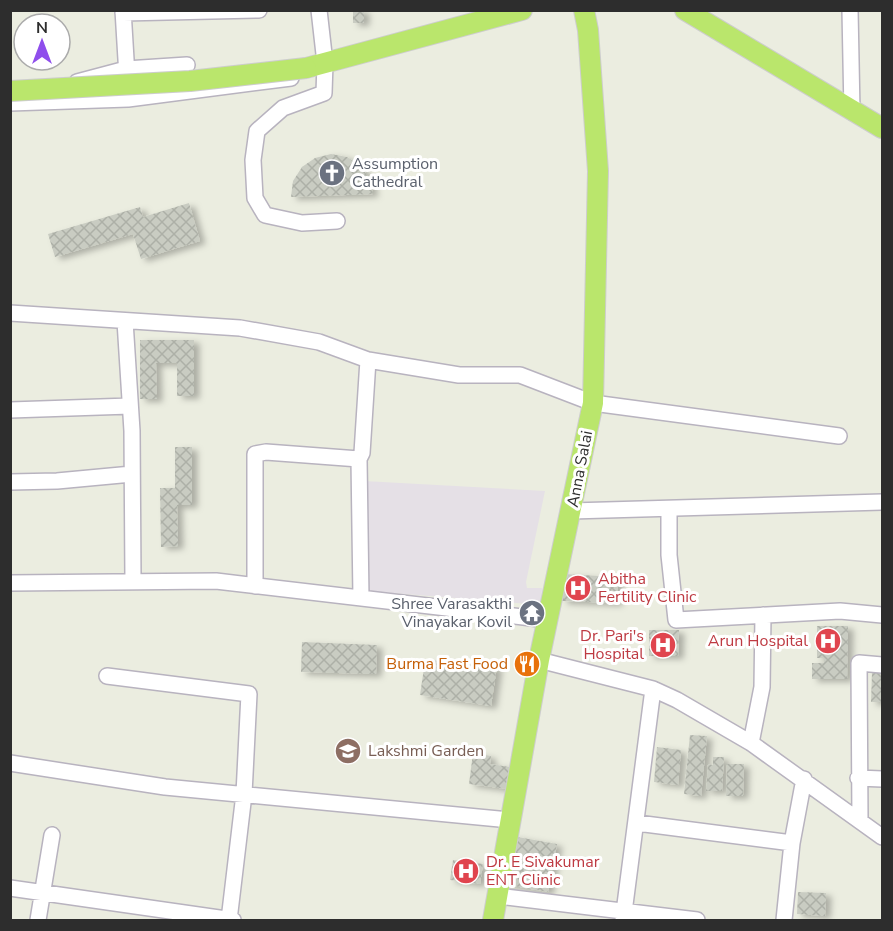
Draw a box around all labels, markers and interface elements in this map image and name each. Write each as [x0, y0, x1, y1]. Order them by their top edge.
north arrow [12, 12, 72, 72]
text: N [36, 17, 48, 39]
place label: Assumption Cathedral [352, 153, 438, 193]
church icon: Assumption Cathedral [317, 158, 347, 188]
street label: Anna Salai [562, 429, 598, 509]
place label: Abitha Fertility Clinic [598, 568, 697, 608]
hospital icon: Abitha Fertility Clinic [563, 573, 593, 603]
place label: Shree Varasakthi Vinayakar Kovil [391, 593, 512, 633]
temple icon: Shree Varasakthi Vinayakar Kovil [517, 598, 547, 628]
place label: Dr. Pari's Hospital [580, 625, 644, 665]
hospital icon: Arun Hospital [813, 626, 843, 656]
hospital icon: Dr. Pari's Hospital [648, 630, 678, 660]
place label: Arun Hospital [708, 630, 808, 652]
restaurant icon: Burma Fast Food [512, 649, 542, 679]
place label: Burma Fast Food [386, 653, 508, 675]
school or university icon: Lakshmi Garden [333, 736, 363, 766]
place label: Lakshmi Garden [368, 740, 484, 762]
place label: Dr. E Sivakumar ENT Clinic [486, 851, 600, 891]
hospital icon: Dr. E Sivakumar ENT Clinic [451, 856, 481, 886]

